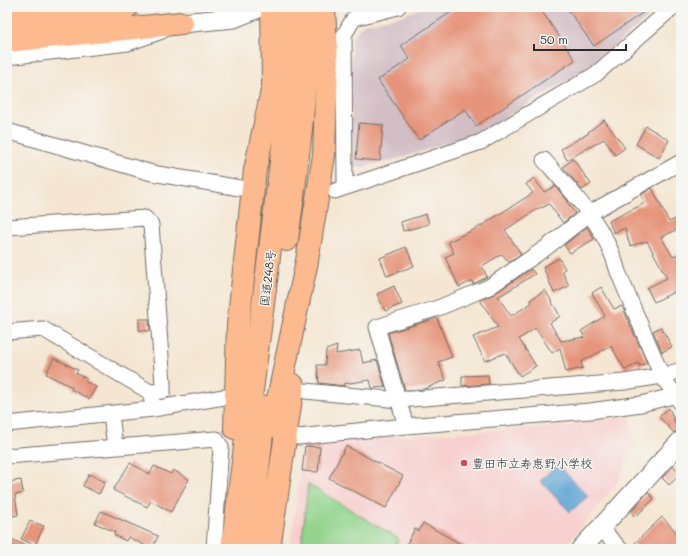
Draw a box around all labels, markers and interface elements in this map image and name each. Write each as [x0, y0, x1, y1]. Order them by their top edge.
scale bar [534, 26, 626, 52]
text: 50 m [540, 31, 568, 47]
street label: 国道248号 [256, 249, 278, 307]
place label: 豊田市立寿恵野小学校 [472, 455, 592, 471]
marker: 豊田市立寿恵野小学校 [459, 458, 469, 468]

